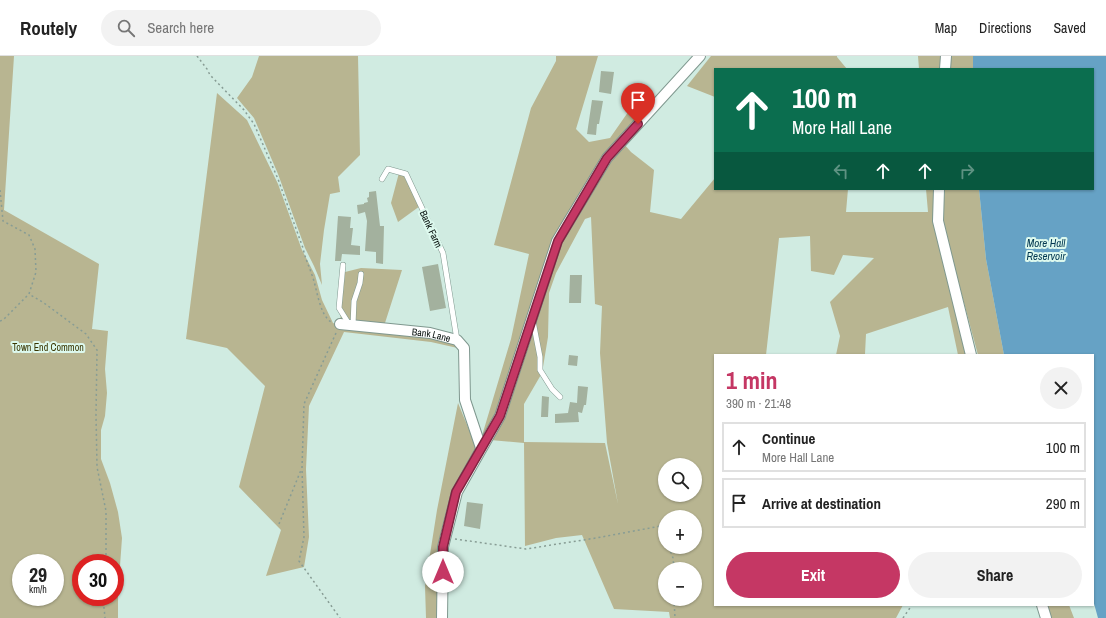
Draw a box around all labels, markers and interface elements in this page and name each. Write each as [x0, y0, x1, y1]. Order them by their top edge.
search box [101, 10, 381, 46]
text: Routely [20, 15, 77, 41]
icon: search [115, 17, 137, 39]
text: Search here [147, 17, 214, 38]
text: Map [935, 19, 957, 37]
text: Directions [979, 19, 1031, 37]
text: Saved [1053, 19, 1086, 37]
text: 100 m [792, 79, 857, 117]
pin [621, 83, 655, 124]
icon: ahead [726, 84, 778, 136]
icon: arrive [627, 89, 649, 111]
text: More Hall Lane [792, 115, 892, 140]
icon: left [830, 160, 852, 182]
icon: ahead [872, 160, 894, 182]
icon: ahead [914, 160, 936, 182]
icon: right [956, 160, 978, 182]
street label: Bank Farm [417, 208, 445, 250]
water label: More Hall Reservoir [1026, 236, 1067, 263]
street label: Bank Lane [411, 325, 453, 345]
park label: Town End Common [12, 341, 84, 354]
text: 1 min [726, 364, 777, 396]
button: close [1040, 367, 1082, 409]
text: 390 m · 21:48 [726, 395, 791, 412]
text: Continue [762, 428, 815, 449]
icon: ahead [728, 436, 750, 458]
text: 100 m [1046, 437, 1080, 458]
text: More Hall Lane [762, 449, 834, 466]
map controls [658, 458, 702, 606]
button: search [658, 458, 702, 502]
icon: arrive [728, 492, 750, 514]
text: Arrive at destination [762, 493, 881, 514]
text: 290 m [1046, 493, 1080, 514]
button: + [658, 510, 702, 554]
position arrow [422, 551, 464, 593]
button: Exit [726, 552, 900, 598]
button: Share [908, 552, 1082, 598]
speed limit sign: 30 [72, 554, 124, 606]
text: 29 [29, 561, 47, 588]
button: − [658, 562, 702, 606]
text: km/h [29, 583, 47, 596]

